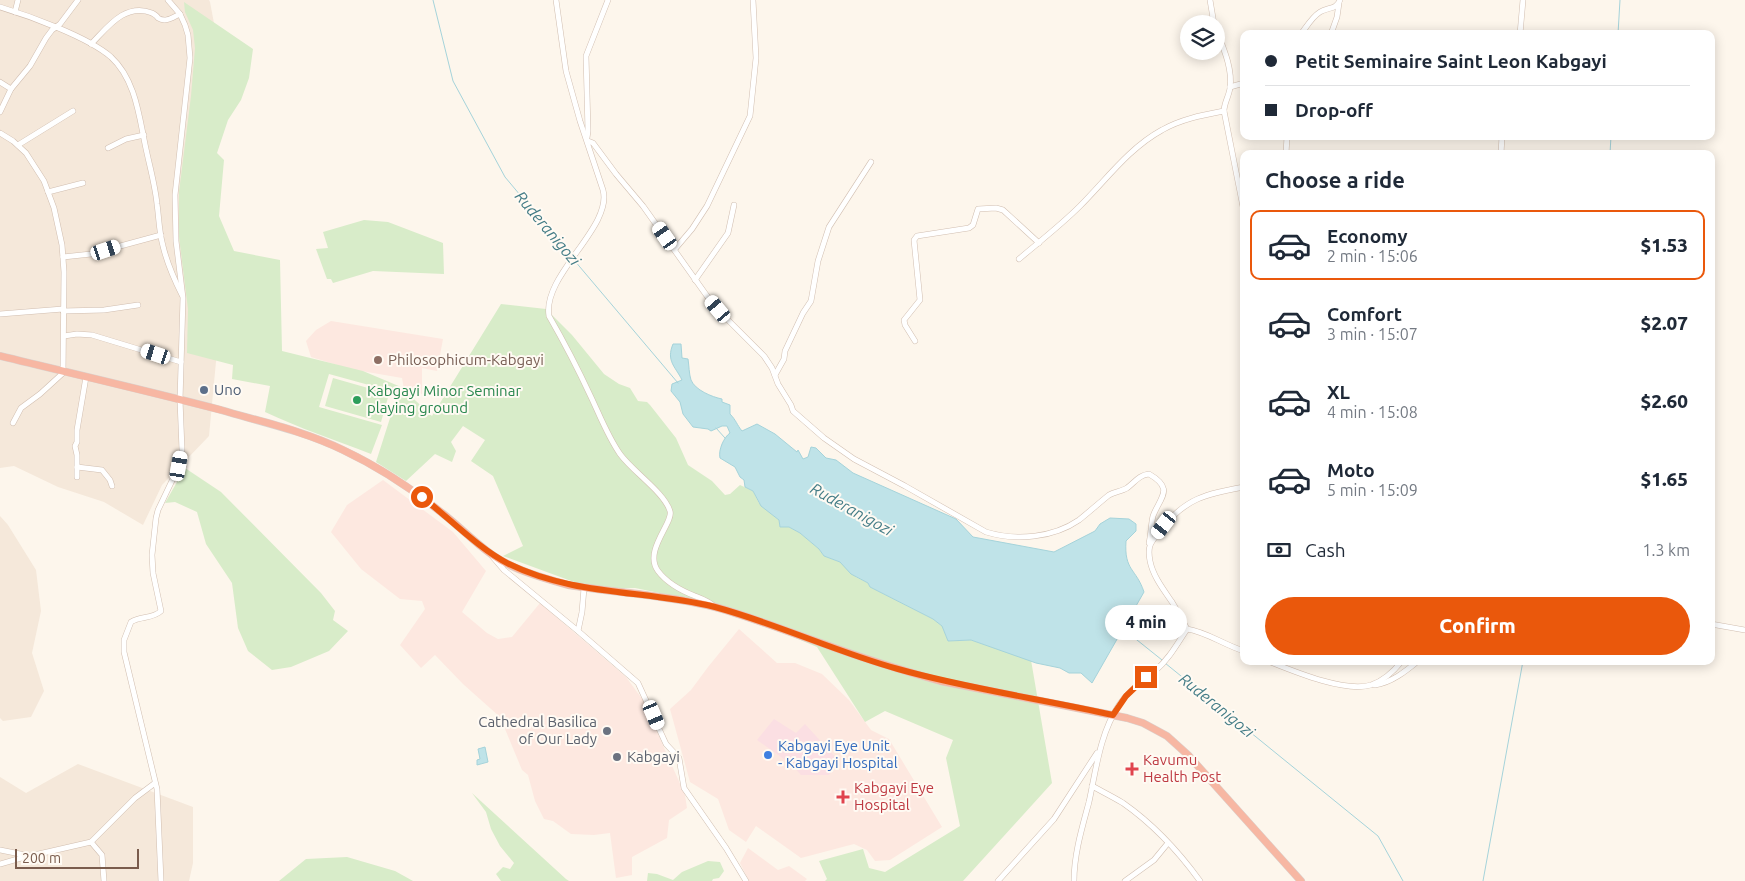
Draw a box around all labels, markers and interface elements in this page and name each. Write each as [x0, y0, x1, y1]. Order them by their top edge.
map controls [1180, 15, 1225, 60]
button: layers [1180, 15, 1225, 60]
text: Petit Seminaire Saint Leon Kabgayi [1295, 50, 1607, 72]
text: Drop-off [1295, 99, 1373, 121]
text: Choose a ride [1265, 167, 1405, 192]
water label: Ruderanigozi [512, 187, 585, 270]
car [650, 219, 679, 253]
icon: car [1267, 223, 1312, 268]
text: Economy [1327, 225, 1408, 247]
text: $1.53 [1640, 234, 1688, 256]
car [89, 238, 122, 262]
text: 2 min · 15:06 [1327, 247, 1418, 265]
car [702, 293, 733, 325]
icon: car [1267, 301, 1312, 346]
text: Comfort [1327, 303, 1402, 325]
text: $2.07 [1640, 312, 1688, 334]
text: 3 min · 15:07 [1327, 325, 1418, 343]
car [139, 342, 172, 366]
place label: Philosophicum-Kabgayi [388, 351, 544, 368]
marker: Philosophicum-Kabgayi [372, 354, 384, 366]
icon: car [1267, 379, 1312, 424]
place label: Uno [214, 381, 242, 398]
text: XL [1327, 381, 1350, 403]
place label: Kabgayi Minor Seminar playing ground [367, 382, 521, 416]
marker: Uno [198, 384, 210, 396]
text: $2.60 [1640, 390, 1688, 412]
marker: Kabgayi Minor Seminar playing ground [351, 394, 363, 406]
text: 4 min · 15:08 [1327, 403, 1418, 421]
car [169, 450, 188, 482]
icon: car [1267, 457, 1312, 502]
text: Moto [1327, 459, 1375, 481]
text: $1.65 [1640, 468, 1688, 490]
water label: Ruderanigozi [808, 479, 897, 540]
text: 5 min · 15:09 [1327, 481, 1418, 499]
route start [411, 486, 433, 508]
car [1148, 509, 1179, 541]
icon: cash [1265, 536, 1293, 564]
text: Cash [1305, 539, 1346, 561]
text: 1.3 km [1642, 541, 1690, 559]
button: Confirm [1265, 597, 1690, 655]
callout: 4 min [1105, 604, 1187, 640]
text: 4 min [1126, 613, 1166, 631]
route end [1135, 666, 1157, 688]
water label: Ruderanigozi [1176, 669, 1259, 741]
car [641, 698, 666, 732]
place label: Cathedral Basilica of Our Lady [478, 713, 597, 747]
marker: Cathedral Basilica of Our Lady [601, 725, 613, 737]
place label: Kabgayi Eye Unit - Kabgayi Hospital [778, 737, 898, 771]
place label: Kabgayi [627, 748, 680, 765]
marker: Kabgayi Eye Unit - Kabgayi Hospital [762, 749, 774, 761]
marker: Kabgayi [611, 751, 623, 763]
place label: Kavumu Health Post [1143, 751, 1221, 785]
marker: Kavumu Health Post [1125, 762, 1139, 776]
place label: Kabgayi Eye Hospital [854, 779, 934, 813]
marker: Kabgayi Eye Hospital [836, 790, 850, 804]
scale bar [15, 846, 139, 869]
text: 200 m [22, 850, 61, 866]

